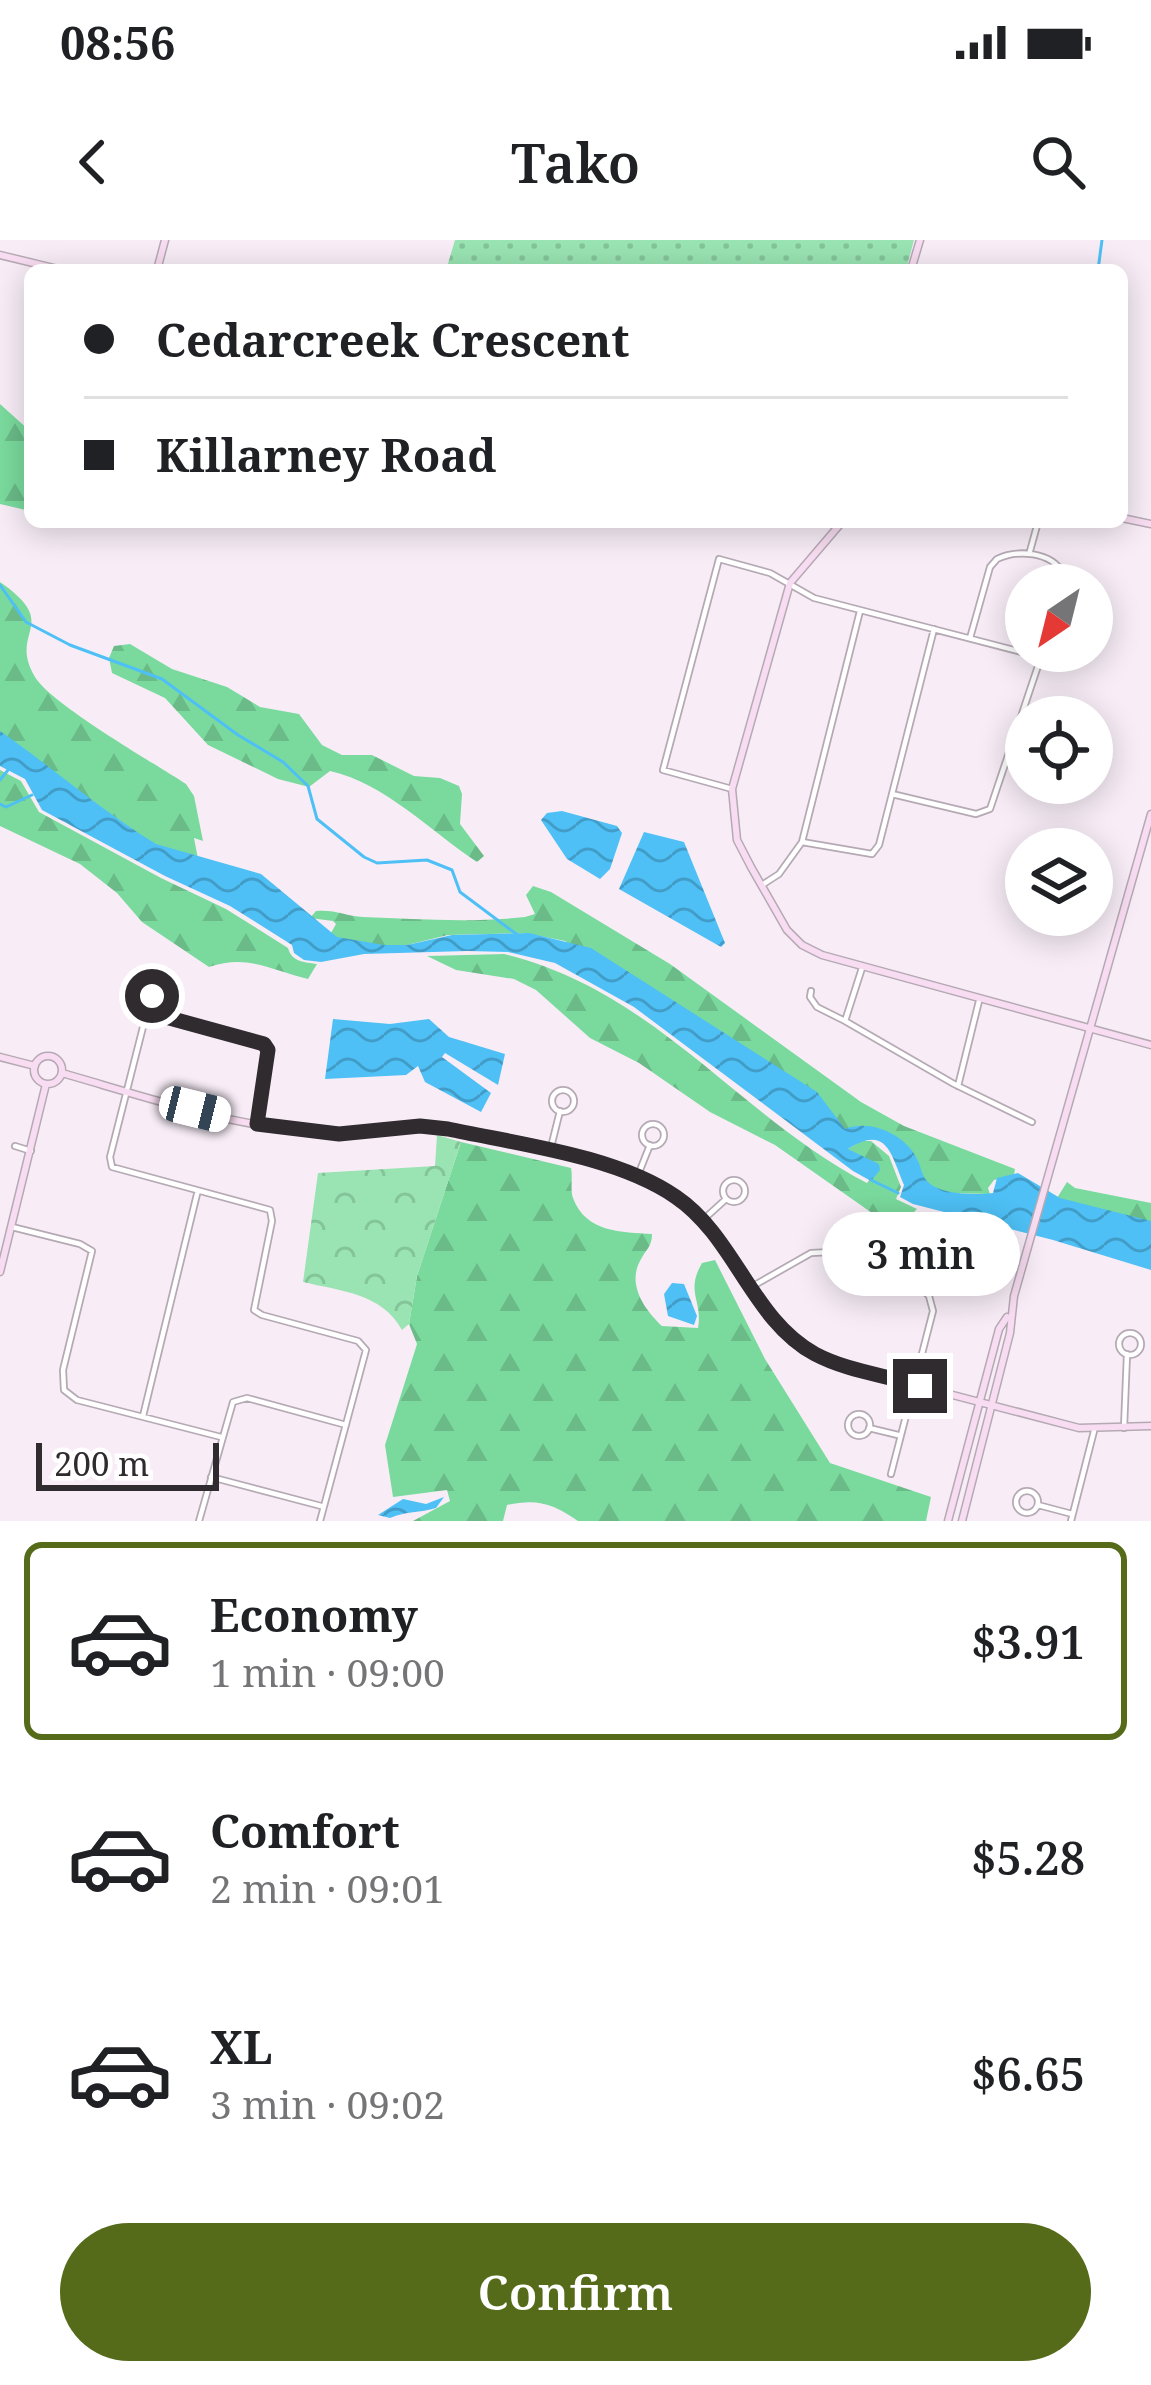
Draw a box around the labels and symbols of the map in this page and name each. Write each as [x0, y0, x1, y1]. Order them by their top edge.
north arrow [1005, 564, 1113, 672]
route start [125, 969, 179, 1023]
car [156, 1083, 234, 1135]
callout: 3 min [821, 1212, 1019, 1296]
route end [893, 1359, 947, 1413]
scale bar [36, 1437, 219, 1490]

